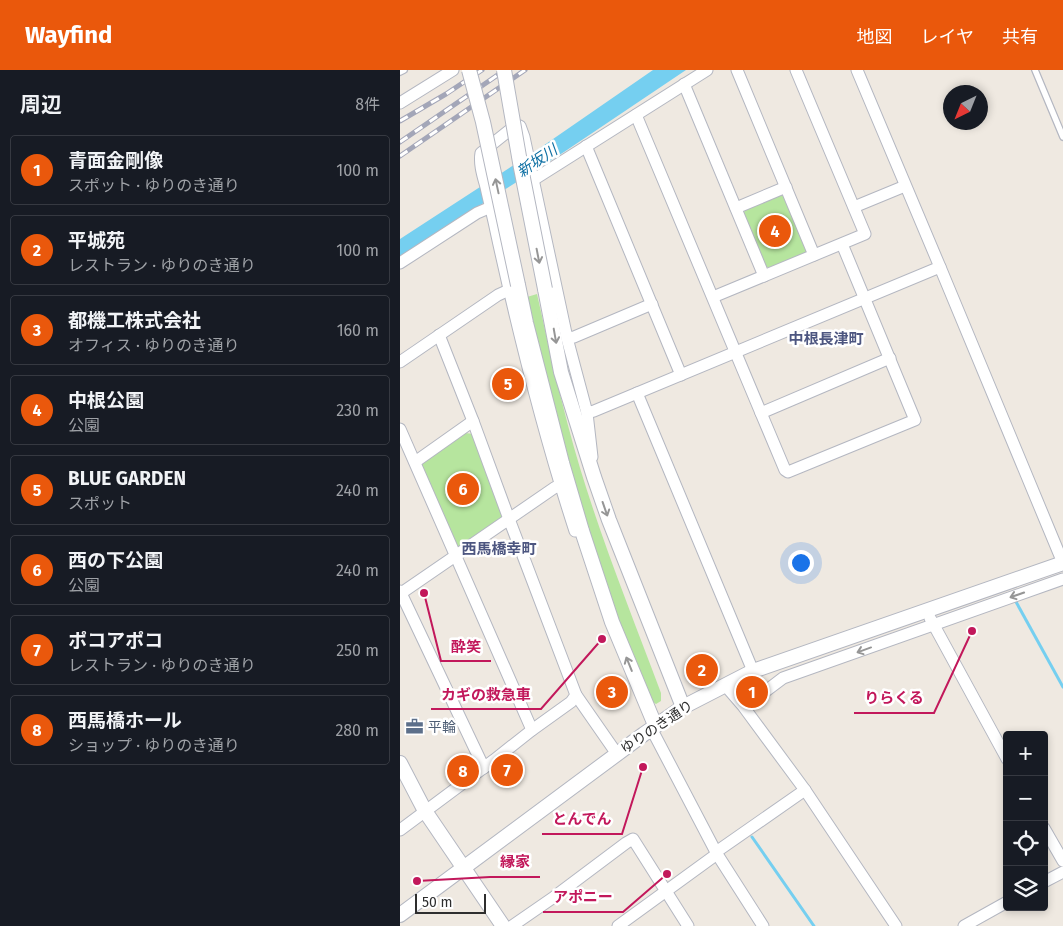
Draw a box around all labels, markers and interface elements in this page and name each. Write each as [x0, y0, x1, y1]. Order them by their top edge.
text: Wayfind [25, 21, 112, 49]
text: 地図 [857, 26, 893, 48]
text: レイヤ [921, 26, 974, 48]
text: 共有 [1002, 26, 1038, 48]
north arrow [943, 85, 988, 130]
text: 周辺 [20, 92, 62, 118]
text: 8件 [355, 95, 380, 114]
water label: 新坂川 [513, 140, 562, 181]
text: 青面金剛像 [68, 149, 163, 172]
text: 1 [33, 161, 41, 180]
text: 100 m [336, 161, 379, 180]
text: スポット · ゆりのき通り [68, 176, 240, 195]
one-way arrow [492, 178, 501, 194]
pin: 4 [759, 212, 791, 250]
text: 平城苑 [68, 229, 125, 252]
text: 2 [33, 241, 41, 260]
text: 100 m [336, 241, 379, 260]
one-way arrow [534, 247, 544, 263]
text: レストラン · ゆりのき通り [68, 256, 256, 275]
text: 都機工株式会社 [68, 309, 201, 332]
text: 3 [33, 321, 41, 340]
text: 160 m [337, 321, 379, 340]
one-way arrow [550, 328, 560, 344]
district label: 中根長津町 [788, 330, 864, 348]
text: オフィス · ゆりのき通り [68, 336, 240, 355]
pin: 5 [492, 365, 524, 403]
text: 中根公園 [68, 389, 144, 412]
text: 4 [32, 401, 42, 420]
text: 230 m [336, 401, 379, 420]
text: 公園 [68, 416, 100, 435]
text: BLUE GARDEN [68, 467, 186, 490]
pin: 6 [447, 470, 479, 508]
text: 5 [33, 481, 41, 500]
text: 240 m [336, 481, 379, 500]
text: スポット [68, 494, 132, 513]
one-way arrow [601, 501, 610, 516]
district label: 西馬橋幸町 [461, 540, 537, 558]
text: 西の下公園 [68, 549, 163, 572]
your location [788, 550, 814, 576]
text: 6 [32, 561, 42, 580]
text: 240 m [336, 561, 379, 580]
text: 公園 [68, 576, 100, 595]
one-way arrow [1010, 591, 1025, 600]
text: ポコアポコ [68, 629, 163, 652]
callout: 酔笑 [441, 631, 491, 661]
text: 酔笑 [451, 638, 481, 656]
text: 7 [33, 641, 41, 660]
text: 250 m [336, 641, 379, 660]
one-way arrow [856, 645, 872, 655]
pin: 2 [686, 651, 718, 689]
text: レストラン · ゆりのき通り [68, 656, 256, 675]
one-way arrow [624, 657, 633, 672]
pin: 3 [596, 673, 628, 711]
pin: 1 [736, 673, 768, 711]
callout: カギの救急車 [431, 679, 541, 709]
callout: りらくる [854, 683, 934, 713]
text: カギの救急車 [441, 686, 531, 704]
text: りらくる [864, 689, 924, 707]
street label: ゆりのき通り [618, 697, 696, 757]
text: 西馬橋ホール [68, 709, 182, 732]
office icon: 平輪 [404, 717, 424, 737]
place label: 平輪 [428, 719, 456, 736]
text: 8 [32, 721, 42, 740]
text: 280 m [335, 721, 379, 740]
map controls [1003, 731, 1048, 911]
button: + [1003, 731, 1048, 776]
text: ショップ · ゆりのき通り [68, 736, 240, 755]
pin: 7 [491, 751, 523, 789]
pin: 8 [447, 752, 479, 790]
button: − [1003, 776, 1048, 821]
callout: とんでん [542, 804, 622, 834]
text: とんでん [552, 810, 612, 828]
button: locate [1003, 821, 1048, 866]
callout: 縁家 [490, 847, 540, 877]
text: 縁家 [500, 853, 530, 871]
button: layers [1003, 866, 1048, 911]
callout: アポニー [543, 882, 623, 912]
text: アポニー [553, 888, 613, 906]
scale bar [415, 891, 486, 914]
text: 50 m [422, 894, 453, 911]

